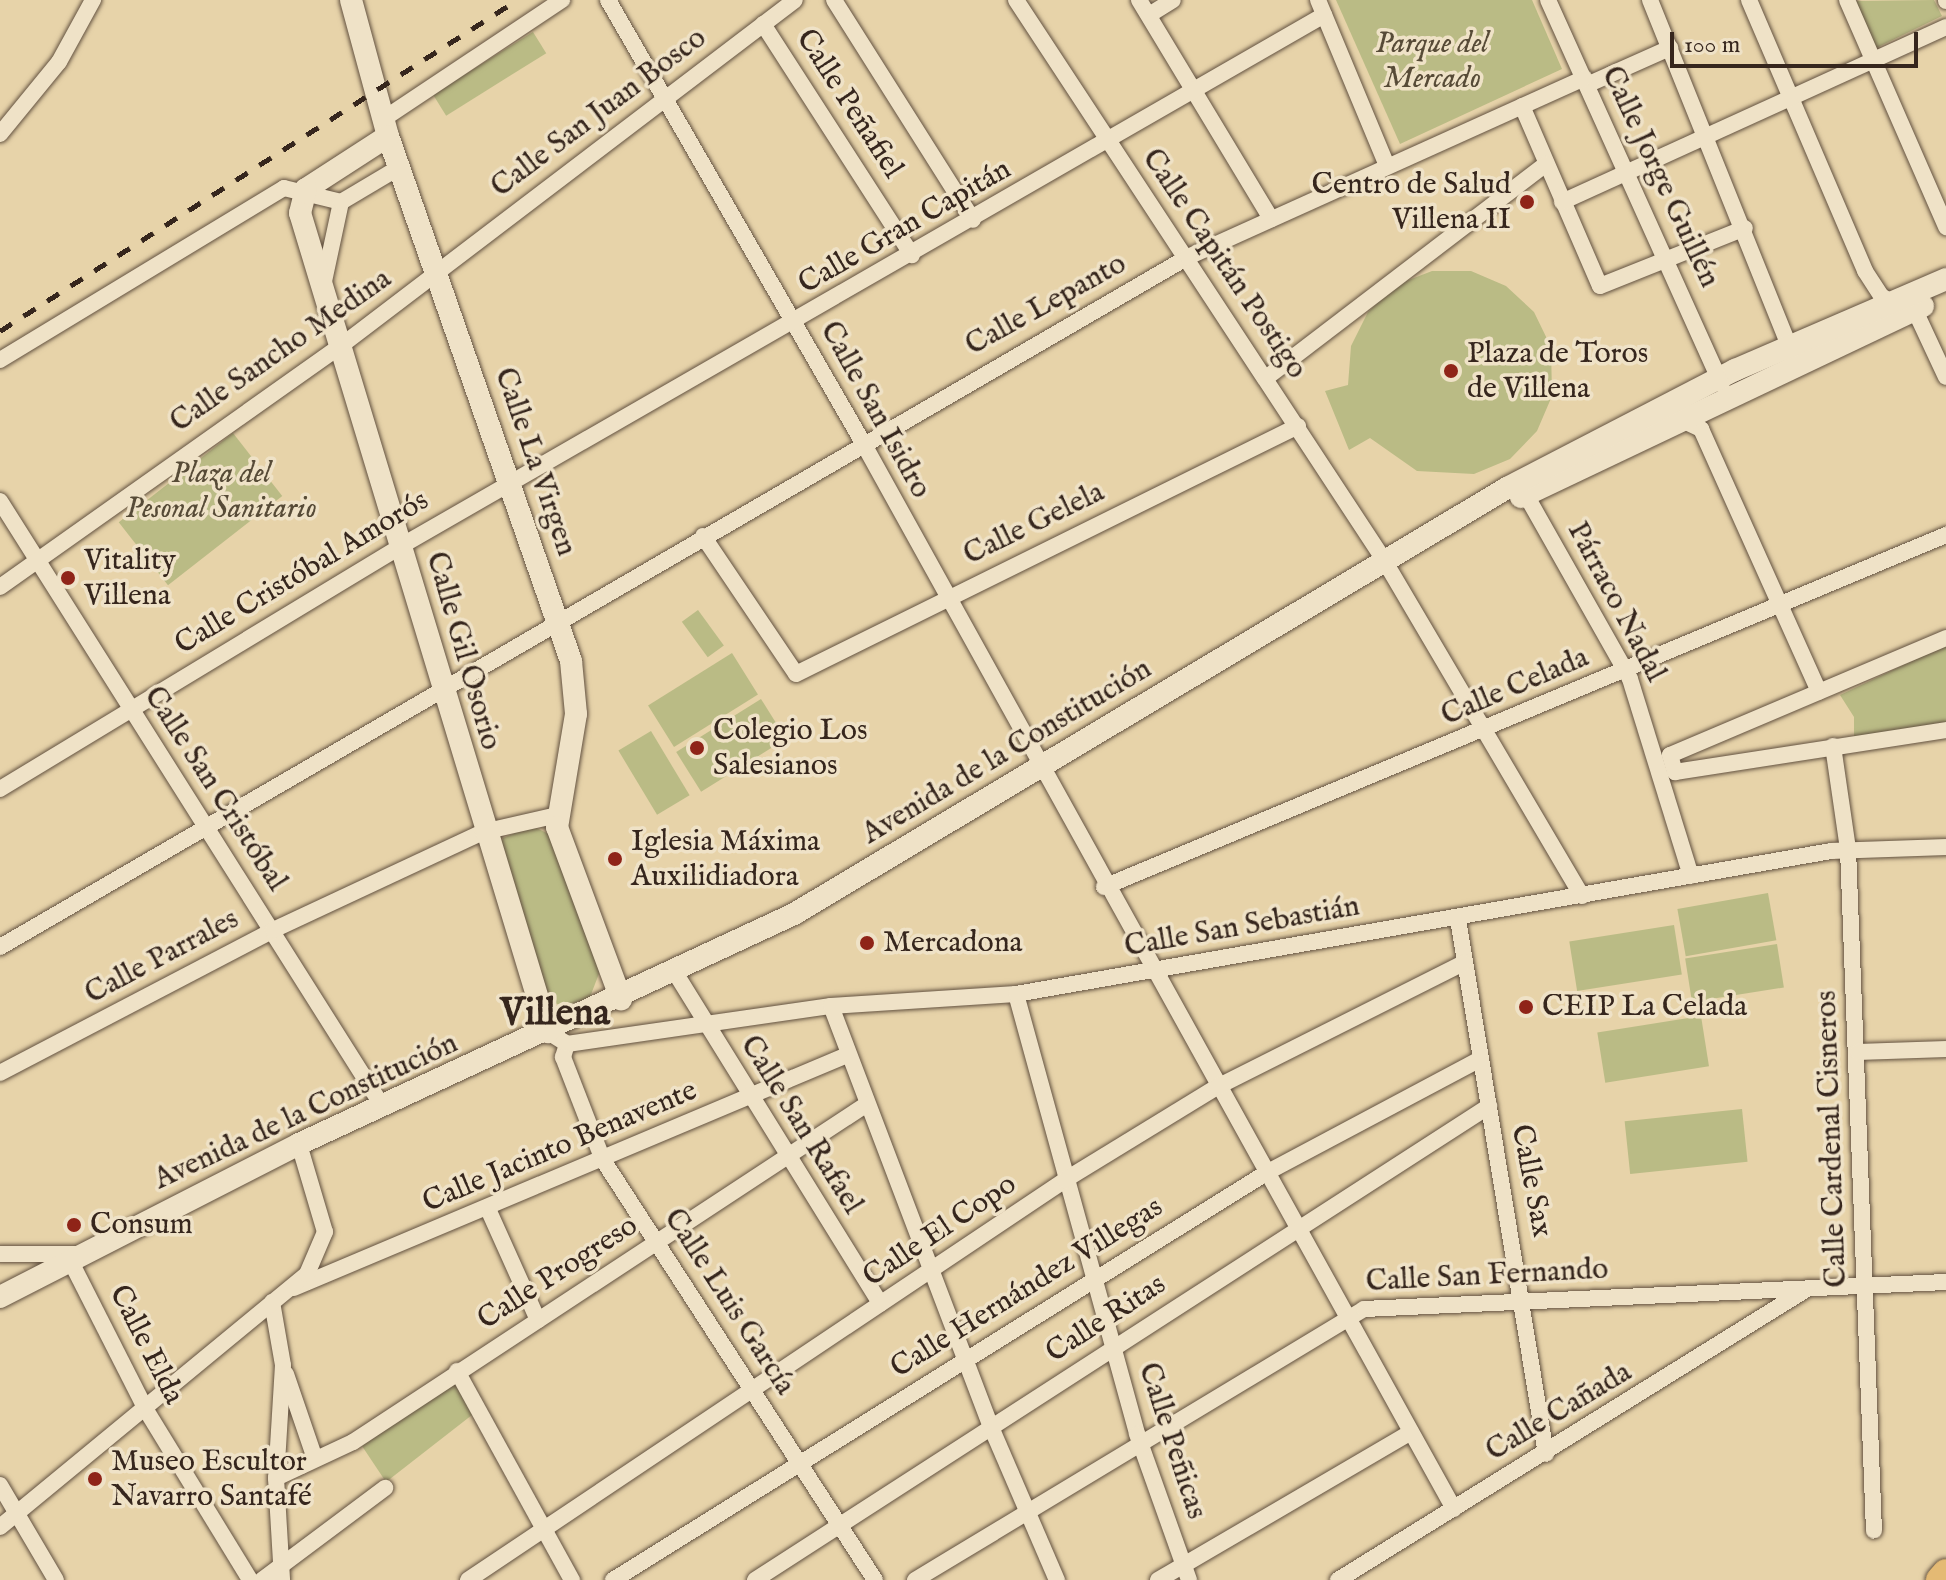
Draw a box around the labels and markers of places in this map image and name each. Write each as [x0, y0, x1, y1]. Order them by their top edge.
place label: Centro de Salud Villena II [1312, 167, 1511, 238]
marker: Centro de Salud Villena II [1518, 193, 1536, 211]
place label: Plaza de Toros de Villena [1467, 336, 1648, 406]
marker: Plaza de Toros de Villena [1442, 362, 1460, 380]
place label: Vitality Villena [84, 543, 176, 614]
marker: Vitality Villena [59, 569, 77, 587]
place label: Colegio Los Salesianos [713, 713, 868, 784]
marker: Colegio Los Salesianos [688, 739, 706, 757]
place label: Iglesia Máxima Auxilidiadora [631, 824, 820, 894]
marker: Iglesia Máxima Auxilidiadora [606, 850, 624, 868]
place label: Mercadona [883, 925, 1023, 961]
marker: Mercadona [858, 934, 876, 952]
place label: CEIP La Celada [1542, 989, 1747, 1025]
marker: CEIP La Celada [1517, 998, 1535, 1016]
place label: Consum [90, 1207, 193, 1243]
marker: Consum [65, 1216, 83, 1234]
place label: Museo Escultor Navarro Santafé [111, 1444, 312, 1514]
marker: Museo Escultor Navarro Santafé [86, 1470, 104, 1488]

